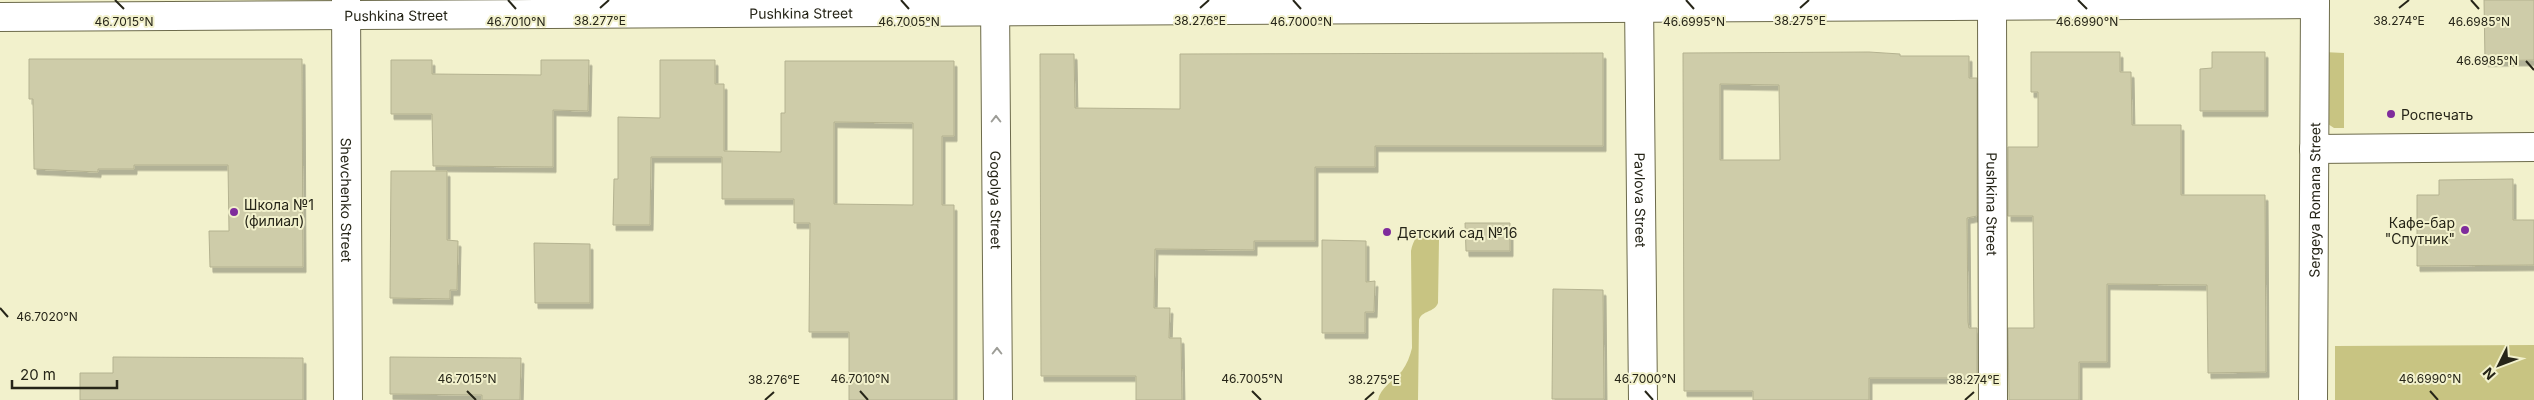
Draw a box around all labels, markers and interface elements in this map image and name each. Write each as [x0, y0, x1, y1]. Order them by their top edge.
street label: Pushkina Street [749, 4, 853, 21]
street label: Pushkina Street [344, 6, 448, 24]
text: 38.277°E [574, 13, 626, 28]
text: 38.276°E [1174, 13, 1226, 28]
text: 38.275°E [1774, 13, 1826, 28]
text: 38.274°E [2373, 13, 2425, 28]
text: 46.7015°N [95, 14, 153, 29]
text: 46.7010°N [486, 14, 546, 29]
text: 46.7005°N [878, 14, 940, 29]
text: 46.7000°N [1270, 14, 1332, 29]
text: 46.6995°N [1663, 14, 1725, 29]
text: 46.6990°N [2056, 14, 2118, 29]
text: 46.6985°N [2448, 14, 2510, 29]
text: 46.6985°N [2456, 53, 2518, 68]
place label: Роспечать [2401, 106, 2473, 123]
marker: Роспечать [2385, 108, 2397, 120]
one-way arrow [991, 115, 1001, 122]
street label: Sergeya Romana Street [2305, 122, 2323, 278]
street label: Shevchenko Street [338, 138, 356, 263]
street label: Gogolya Street [988, 151, 1005, 250]
street label: Pavlova Street [1632, 152, 1650, 248]
street label: Pushkina Street [1984, 152, 2001, 256]
place label: Школа №1 (филиал) [244, 196, 314, 229]
marker: Школа №1 (филиал) [228, 206, 240, 218]
place label: Кафе-бар "Спутник" [2385, 214, 2455, 247]
place label: Детский сад №16 [1397, 224, 1517, 241]
marker: Кафе-бар "Спутник" [2459, 224, 2471, 236]
marker: Детский сад №16 [1381, 226, 1393, 238]
text: 46.7020°N [16, 309, 78, 324]
north arrow [2474, 340, 2524, 390]
one-way arrow [992, 347, 1002, 355]
scale bar [12, 358, 118, 390]
text: N [2479, 364, 2499, 384]
text: 20 m [20, 365, 56, 384]
text: 46.7015°N [438, 371, 496, 386]
text: 46.7010°N [830, 371, 890, 386]
text: 46.7005°N [1221, 371, 1283, 386]
text: 46.7000°N [1614, 371, 1676, 386]
text: 46.6990°N [2399, 371, 2461, 386]
text: 38.276°E [748, 372, 800, 387]
text: 38.275°E [1348, 372, 1400, 387]
text: 38.274°E [1948, 372, 2000, 387]

